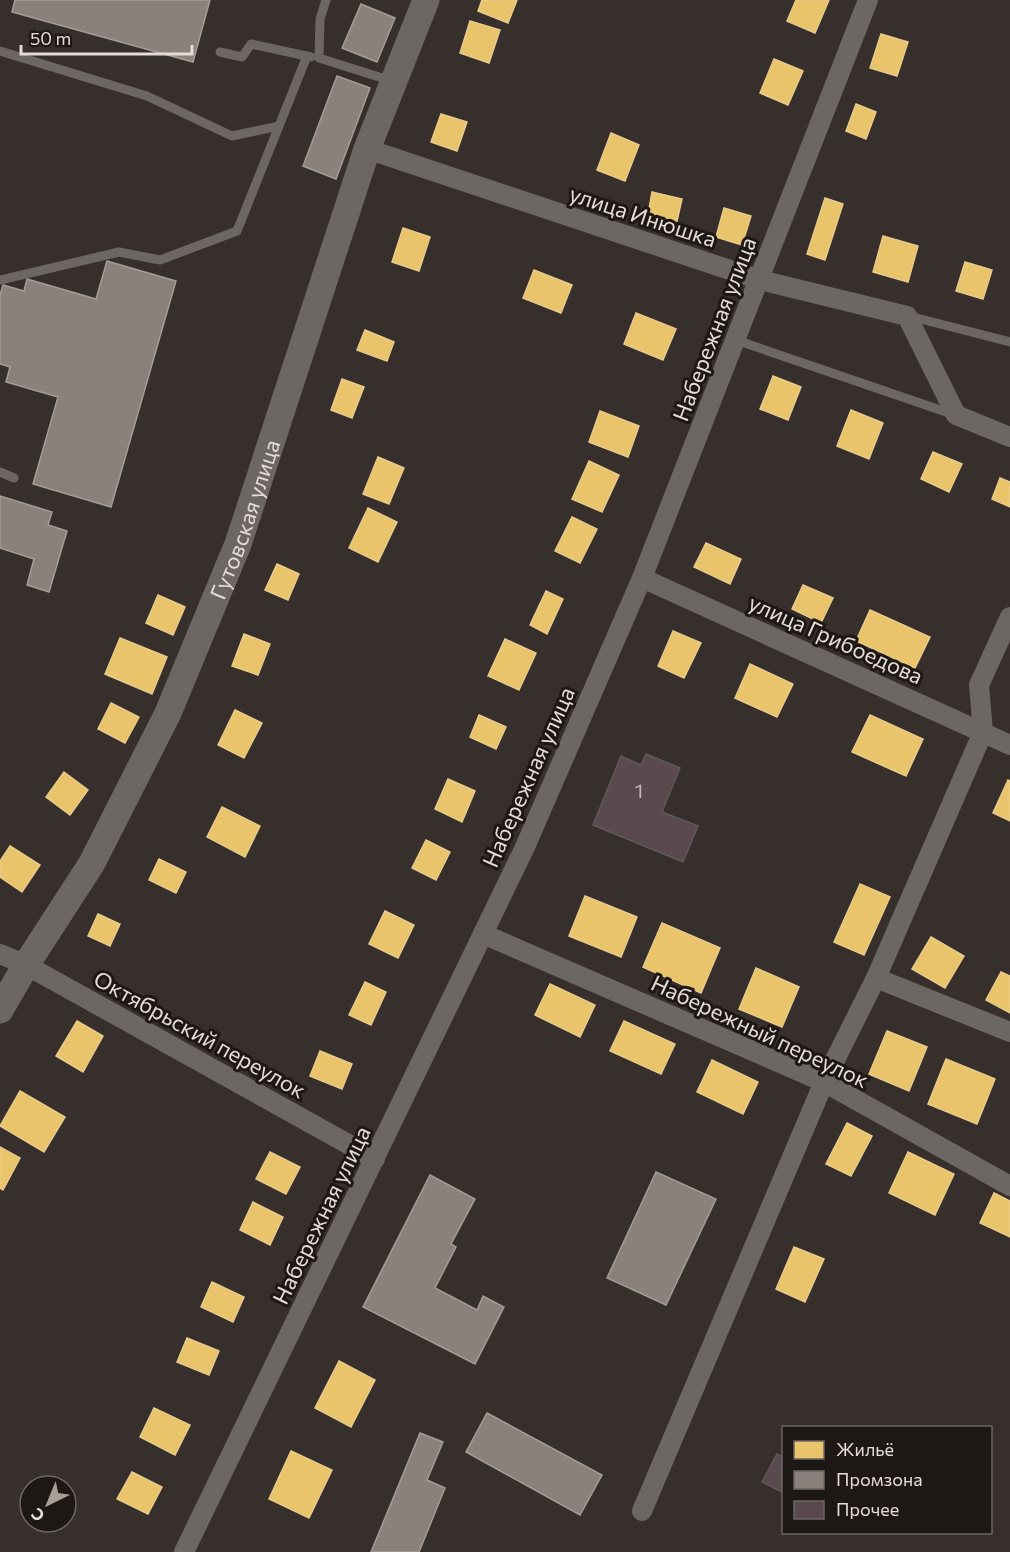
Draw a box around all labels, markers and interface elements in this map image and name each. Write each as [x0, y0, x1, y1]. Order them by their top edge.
scale bar [21, 18, 192, 56]
text: 50 m [30, 27, 71, 49]
street label: улица Инюшка [566, 180, 720, 252]
street label: Набережная улица [667, 233, 761, 425]
street label: Гутовская улица [203, 436, 285, 603]
street label: улица Грибоедова [745, 589, 927, 689]
street label: Набережная улица [476, 683, 580, 871]
house number: 1 [635, 778, 643, 802]
street label: Октябрьский переулок [89, 965, 311, 1104]
street label: Набережный переулок [647, 969, 873, 1093]
street label: Набережная улица [266, 1122, 376, 1308]
legend [782, 1426, 992, 1534]
text: Жильё [836, 1438, 894, 1460]
text: Промзона [836, 1468, 923, 1490]
north arrow [18, 1474, 78, 1534]
text: Прочее [836, 1498, 899, 1520]
text: С [27, 1505, 48, 1526]

